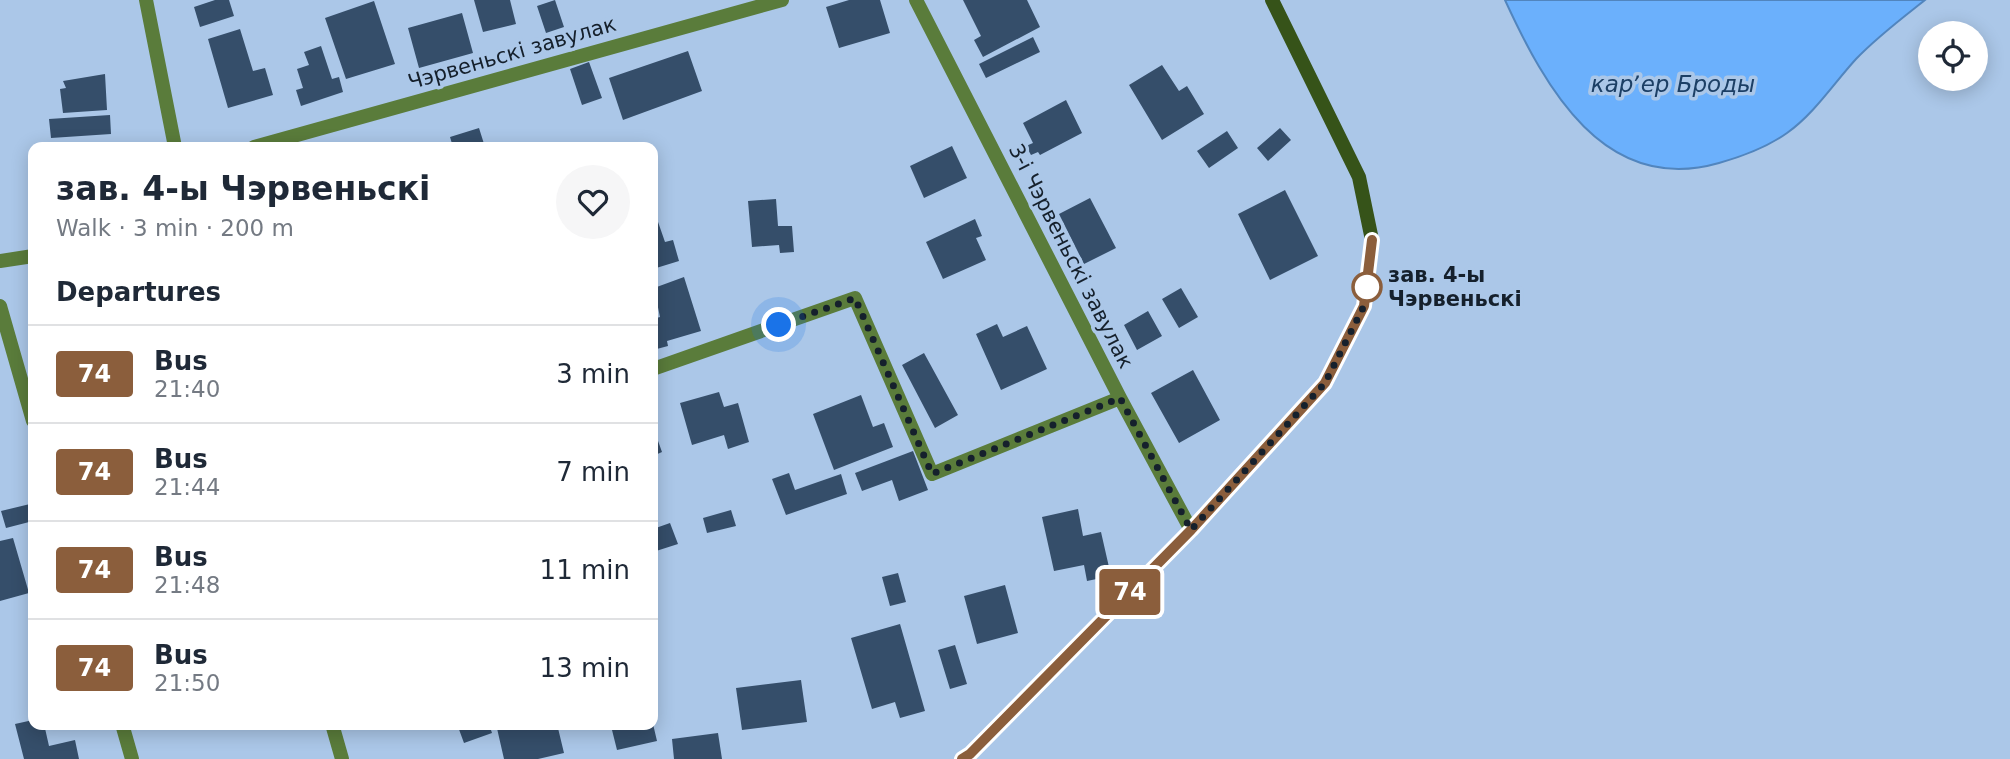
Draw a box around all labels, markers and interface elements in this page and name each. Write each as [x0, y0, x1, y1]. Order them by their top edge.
street label: Чэрвеньскі завулак [405, 12, 619, 94]
map controls [1918, 21, 1988, 91]
button: locate [1918, 21, 1988, 91]
water label: карʼер Броды [1591, 71, 1755, 97]
street label: 3-і Чэрвеньскі завулак [1004, 140, 1138, 372]
button: heart [556, 165, 630, 239]
text: зав. 4-ы Чэрвеньскі [56, 169, 430, 208]
text: Walk · 3 min · 200 m [56, 215, 294, 241]
place label: зав. 4-ы Чэрвеньскі [1388, 263, 1522, 311]
marker: зав. 4-ы Чэрвеньскі [1352, 272, 1382, 302]
text: Departures [56, 277, 221, 307]
your location [761, 307, 796, 342]
text: Bus [154, 346, 208, 376]
text: 3 min [556, 359, 630, 389]
text: 74 [78, 360, 111, 388]
text: 21:40 [154, 376, 220, 402]
text: Bus [154, 444, 208, 474]
text: 7 min [556, 457, 630, 487]
text: 74 [78, 458, 111, 486]
text: 21:44 [154, 474, 220, 500]
text: Bus [154, 542, 208, 572]
text: 11 min [540, 555, 630, 585]
text: 74 [78, 556, 111, 584]
line badge: 74 [1098, 569, 1162, 615]
text: 21:48 [154, 572, 220, 598]
text: 74 [1113, 578, 1147, 606]
text: Bus [154, 640, 208, 670]
text: 13 min [540, 653, 630, 683]
text: 74 [78, 654, 111, 682]
text: 21:50 [154, 670, 220, 696]

